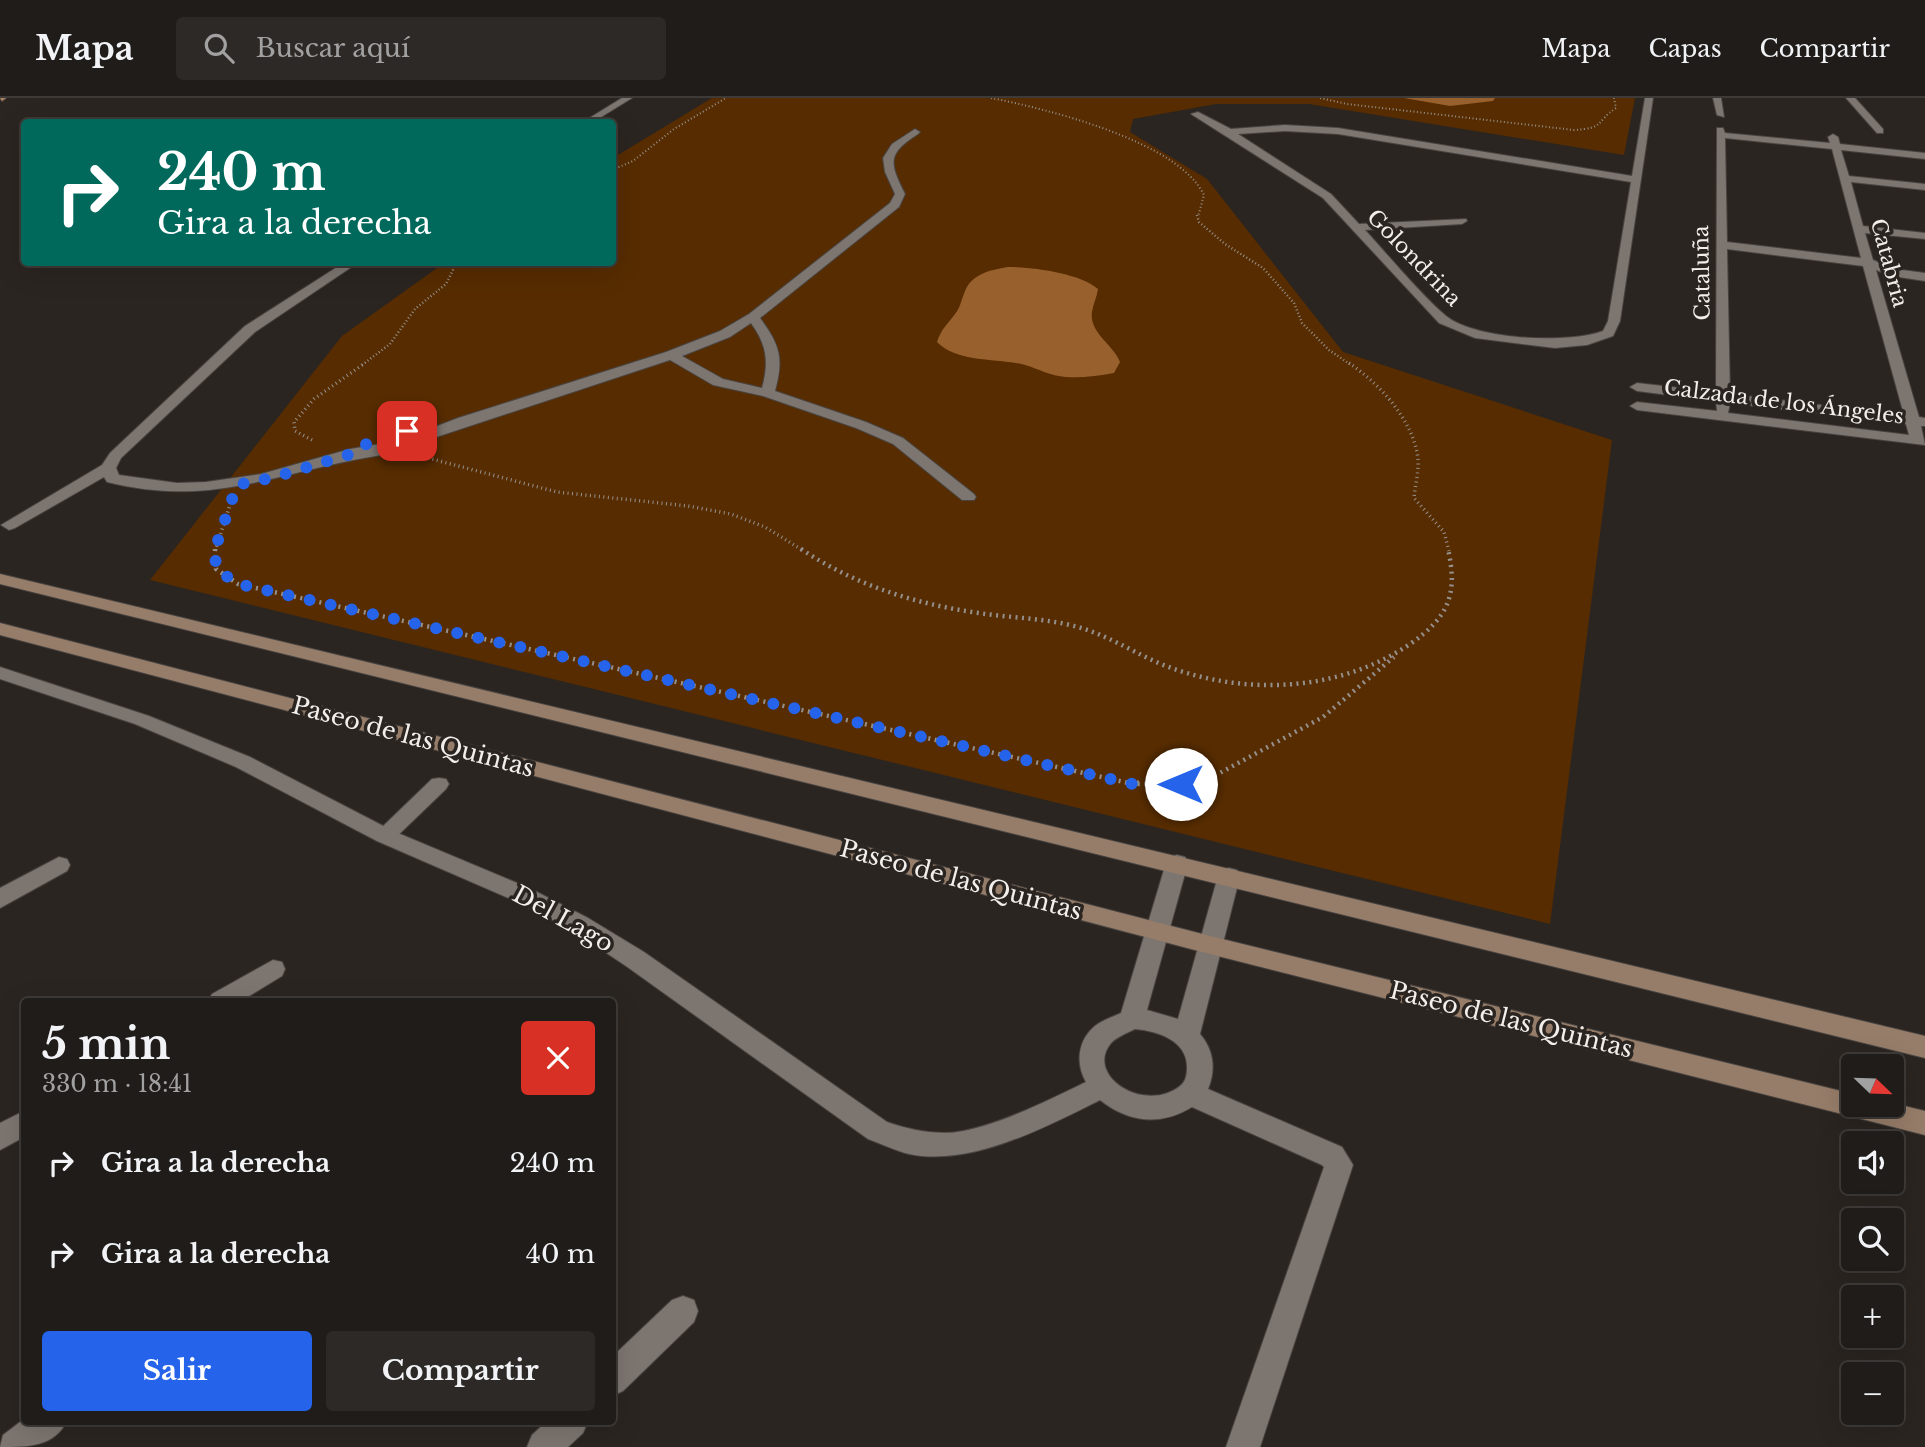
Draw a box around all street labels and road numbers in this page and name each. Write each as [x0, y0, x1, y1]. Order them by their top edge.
street label: Golondrina [1361, 204, 1467, 312]
street label: Catabria [1865, 216, 1913, 310]
street label: Cataluña [1688, 225, 1716, 321]
street label: Calzada de los Ángeles [1663, 374, 1905, 430]
street label: Paseo de las Quintas [289, 690, 537, 783]
street label: Paseo de las Quintas [837, 833, 1085, 926]
street label: Del Lago [508, 879, 619, 958]
street label: Paseo de las Quintas [1387, 975, 1636, 1064]

